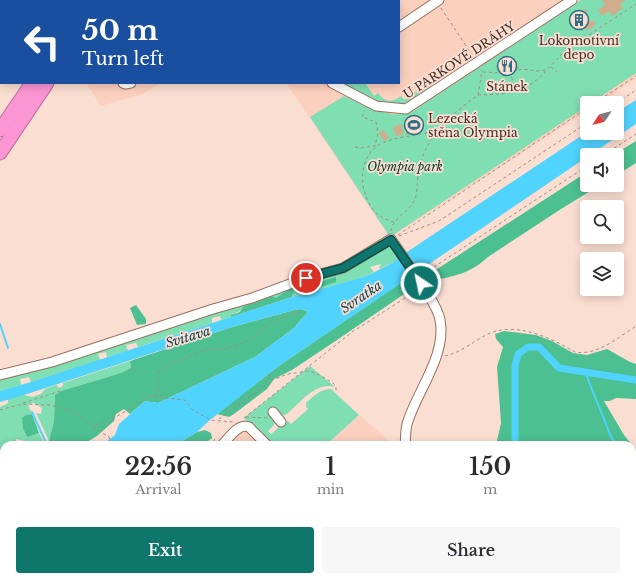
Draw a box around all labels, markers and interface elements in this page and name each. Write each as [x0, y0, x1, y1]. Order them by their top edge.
building icon: Lokomotivní depo [568, 9, 590, 31]
text: 50 m [82, 13, 158, 48]
icon: left [16, 16, 68, 68]
street label: U PARKOVÉ DRÁHY [400, 17, 518, 102]
place label: Lokomotivní depo [539, 33, 620, 62]
text: Turn left [82, 48, 164, 70]
restaurant icon: Stánek [496, 55, 518, 77]
place label: Stánek [486, 79, 528, 94]
north arrow [580, 96, 624, 140]
map controls [580, 96, 624, 296]
place label: Lezecká stěna Olympia [428, 111, 518, 140]
sports icon: Lezecká stěna Olympia [403, 114, 425, 136]
button: sound [580, 148, 624, 192]
park label: Olympia park [367, 159, 443, 174]
button: search [580, 200, 624, 244]
button: layers [580, 252, 624, 296]
pin [289, 261, 323, 295]
position arrow [400, 262, 442, 304]
icon: arrive [295, 267, 317, 289]
water label: Svratka [337, 277, 385, 317]
water label: Svitava [163, 322, 213, 352]
text: 22:56 [125, 452, 192, 481]
text: 1 [325, 452, 336, 481]
text: 150 [469, 452, 511, 481]
text: Arrival [135, 481, 181, 498]
text: min [317, 481, 344, 498]
text: m [483, 481, 497, 498]
button: Exit [16, 527, 314, 573]
button: Share [322, 527, 620, 573]

